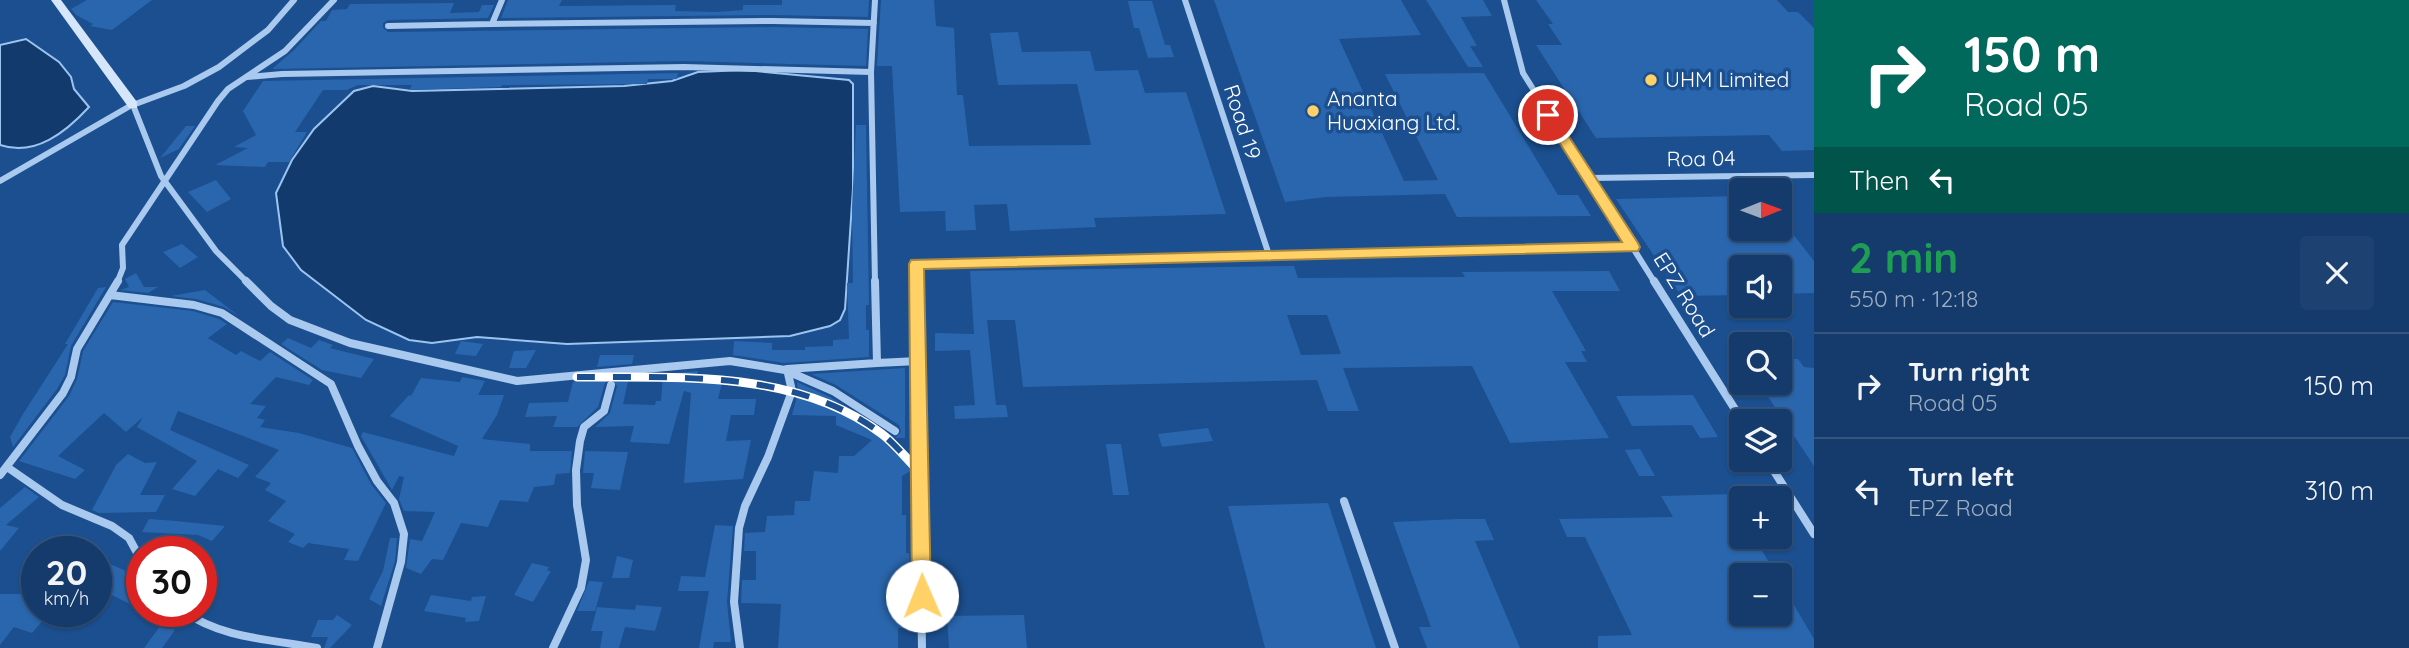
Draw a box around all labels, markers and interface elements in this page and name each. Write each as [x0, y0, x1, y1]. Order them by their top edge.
text: 150 m [1964, 23, 2100, 84]
icon: right [1849, 28, 1940, 119]
place label: UHM Limited [1665, 66, 1789, 92]
marker: UHM Limited [1643, 72, 1659, 88]
street label: Road 19 [1219, 81, 1267, 162]
text: Road 05 [1964, 84, 2089, 124]
place label: Ananta Huaxiang Ltd. [1327, 85, 1460, 135]
pin [1518, 85, 1578, 145]
icon: arrive [1529, 96, 1567, 134]
marker: Ananta Huaxiang Ltd. [1305, 103, 1321, 119]
street label: Roa 04 [1666, 144, 1736, 172]
icon: left [1923, 161, 1961, 199]
text: Then [1849, 164, 1909, 197]
north arrow [1729, 178, 1792, 242]
map controls [1729, 178, 1792, 626]
text: 2 min [1849, 231, 1958, 284]
button: close [2300, 236, 2374, 310]
street label: EPZ Road [1649, 247, 1721, 342]
button: sound [1729, 255, 1792, 318]
text: 550 m · 12:18 [1849, 284, 1979, 313]
button: search [1729, 332, 1792, 395]
text: Turn right [1908, 355, 2030, 388]
icon: right [1849, 367, 1887, 405]
text: 150 m [2304, 369, 2374, 402]
text: Road 05 [1908, 388, 1998, 417]
button: layers [1729, 409, 1792, 472]
text: Turn left [1908, 460, 2015, 493]
icon: left [1849, 472, 1887, 510]
text: 310 m [2304, 474, 2374, 507]
button: + [1729, 486, 1792, 549]
text: EPZ Road [1908, 493, 2013, 522]
speed limit sign: 30 [126, 536, 217, 627]
text: 20 [46, 550, 87, 594]
position arrow [885, 559, 959, 633]
button: − [1729, 563, 1792, 626]
text: km/h [44, 587, 89, 610]

